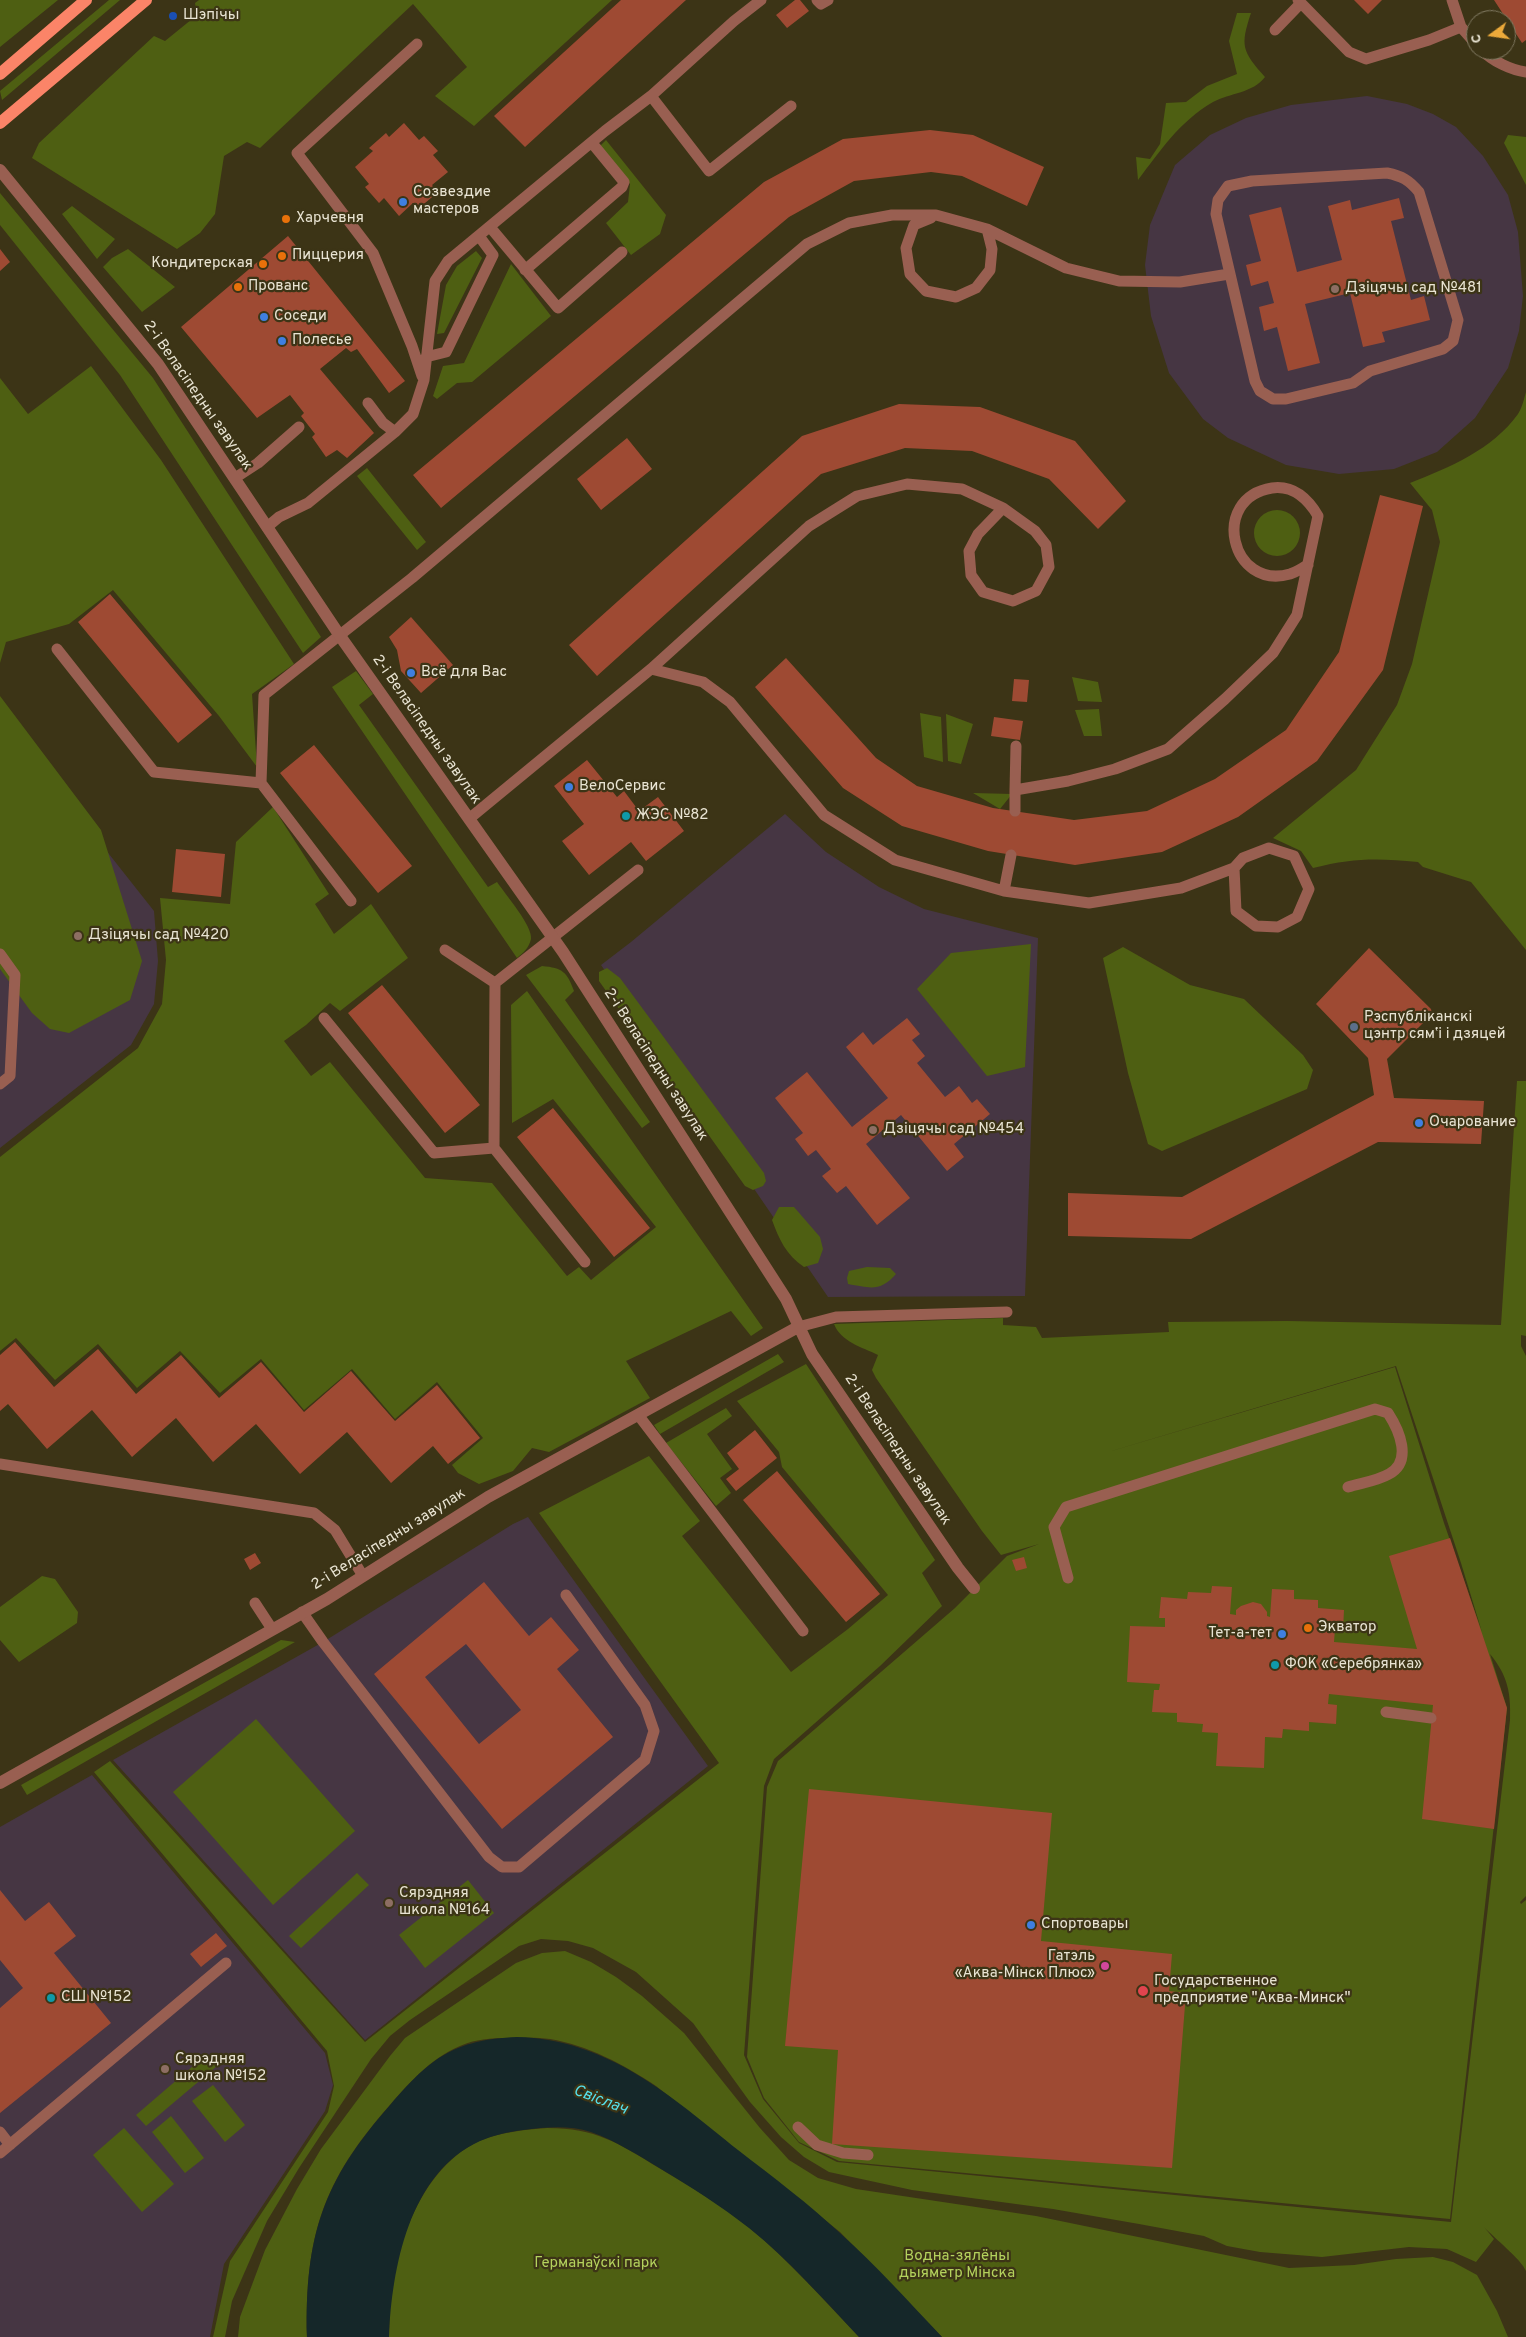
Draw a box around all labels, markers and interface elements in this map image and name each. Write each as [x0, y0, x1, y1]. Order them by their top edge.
place label: Шэпічы [183, 7, 239, 25]
marker: Шэпічы [167, 10, 179, 22]
north arrow [1466, 10, 1516, 60]
text: С [1468, 32, 1486, 45]
place label: Созвездие мастеров [413, 184, 491, 219]
marker: Созвездие мастеров [397, 196, 409, 208]
place label: Харчевня [296, 210, 364, 228]
marker: Харчевня [280, 213, 292, 225]
place label: Пиццерия [292, 247, 364, 265]
marker: Пиццерия [276, 250, 288, 262]
place label: Кондитерская [151, 255, 253, 273]
marker: Кондитерская [257, 258, 269, 270]
place label: Прованс [248, 278, 308, 296]
place label: Дзіцячы сад №481 [1345, 280, 1482, 298]
marker: Прованс [232, 281, 244, 293]
marker: Дзіцячы сад №481 [1329, 283, 1341, 295]
place label: Соседи [274, 308, 327, 326]
marker: Соседи [258, 311, 270, 323]
street label: 2-і Веласіпедны завулак [139, 318, 255, 474]
place label: Полесье [292, 332, 352, 350]
marker: Полесье [276, 335, 288, 347]
street label: 2-і Веласіпедны завулак [368, 652, 484, 808]
place label: Всё для Вас [421, 664, 507, 682]
marker: Всё для Вас [405, 667, 417, 679]
place label: ВелоСервис [579, 778, 666, 796]
marker: ВелоСервис [563, 781, 575, 793]
place label: ЖЭС №82 [636, 807, 708, 825]
marker: ЖЭС №82 [620, 810, 632, 822]
place label: Дзіцячы сад №420 [88, 927, 229, 945]
marker: Дзіцячы сад №420 [72, 930, 84, 942]
street label: 2-і Веласіпедны завулак [599, 985, 711, 1145]
place label: Рэспубліканскі цэнтр сямʼі і дзяцей [1364, 1009, 1506, 1044]
marker: Рэспубліканскі цэнтр сямʼі і дзяцей [1348, 1021, 1360, 1033]
place label: Очарование [1429, 1114, 1516, 1132]
marker: Очарование [1413, 1117, 1425, 1129]
place label: Дзіцячы сад №454 [883, 1121, 1024, 1139]
marker: Дзіцячы сад №454 [867, 1124, 879, 1136]
street label: 2-і Веласіпедны завулак [840, 1371, 954, 1529]
street label: 2-і Веласіпедны завулак [309, 1485, 469, 1595]
place label: Экватор [1318, 1619, 1376, 1637]
marker: Экватор [1302, 1622, 1314, 1634]
place label: Тет-а-тет [1208, 1625, 1272, 1643]
marker: Тет-а-тет [1276, 1628, 1288, 1640]
place label: ФОК «Серебрянка» [1285, 1656, 1422, 1674]
marker: ФОК «Серебрянка» [1269, 1659, 1281, 1671]
place label: Сярэдняя школа №164 [399, 1885, 490, 1920]
marker: Сярэдняя школа №164 [383, 1897, 395, 1909]
place label: Спортовары [1041, 1916, 1128, 1934]
marker: Спортовары [1025, 1919, 1037, 1931]
place label: Гатэль «Аква-Мінск Плюс» [955, 1948, 1095, 1983]
marker: Гатэль «Аква-Мінск Плюс» [1099, 1960, 1111, 1972]
place label: Государственное предприятие "Аква-Минск" [1154, 1973, 1351, 2008]
marker: Государственное предприятие "Аква-Минск" [1136, 1984, 1150, 1998]
place label: СШ №152 [61, 1989, 131, 2007]
marker: СШ №152 [45, 1992, 57, 2004]
place label: Сярэдняя школа №152 [175, 2051, 266, 2086]
marker: Сярэдняя школа №152 [159, 2063, 171, 2075]
water label: Свіслач [570, 2082, 630, 2120]
park label: Водна-зялёны дыяметр Мінска [899, 2248, 1015, 2283]
park label: Германаўскі парк [534, 2255, 658, 2273]

